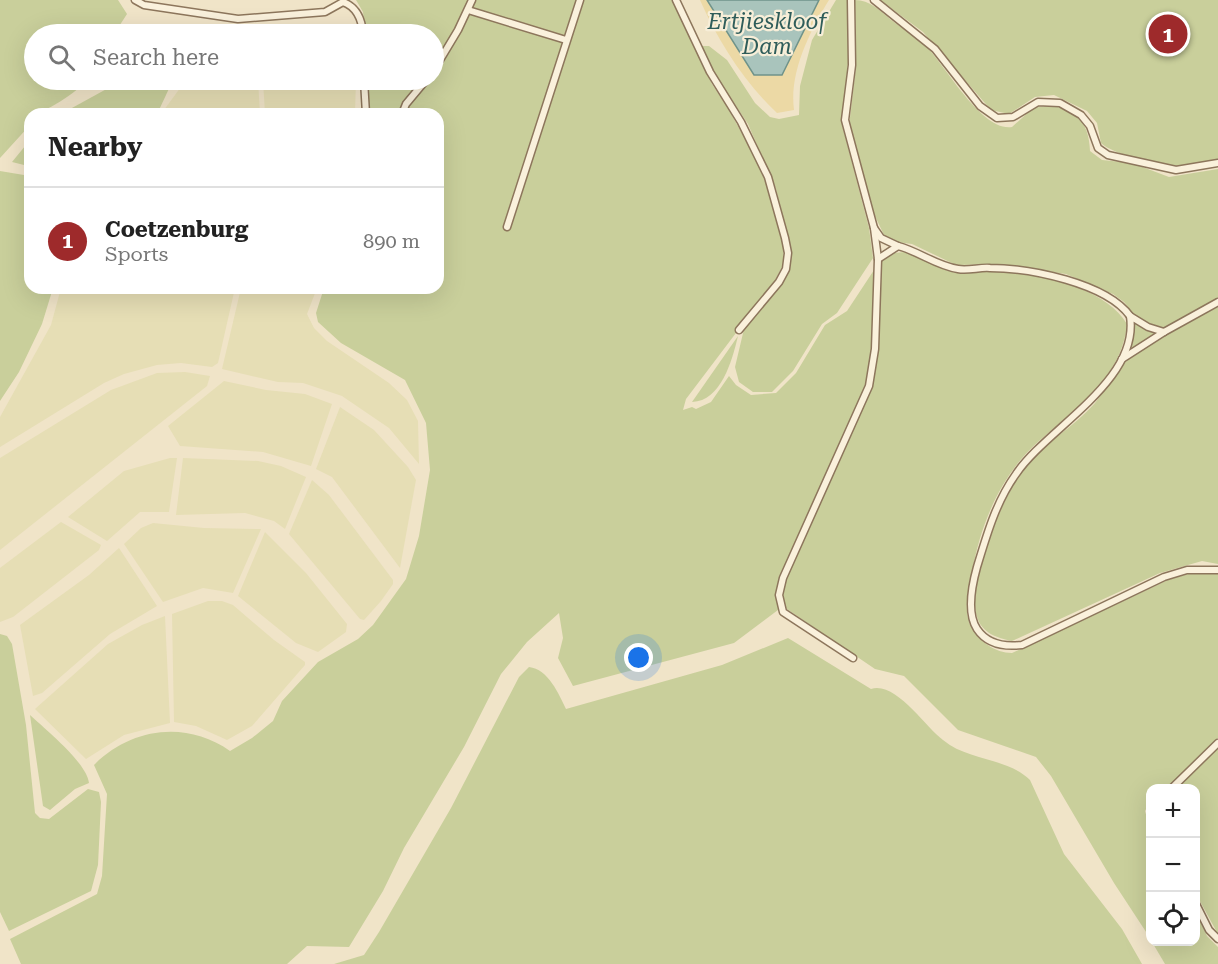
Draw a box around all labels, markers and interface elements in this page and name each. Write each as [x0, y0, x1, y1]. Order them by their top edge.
water label: Ertjieskloof Dam [707, 9, 829, 59]
pin: 1 [1148, 12, 1188, 57]
search box [24, 24, 444, 90]
icon: search [45, 41, 78, 74]
text: Search here [93, 45, 219, 70]
text: Nearby [48, 132, 142, 162]
text: Coetzenburg [105, 217, 248, 242]
text: 1 [62, 229, 73, 253]
text: 890 m [363, 229, 420, 253]
text: Sports [105, 242, 168, 266]
your location [624, 643, 653, 672]
map controls [1146, 784, 1200, 946]
button: + [1146, 784, 1200, 838]
button: − [1146, 838, 1200, 892]
button: locate [1146, 892, 1200, 946]

